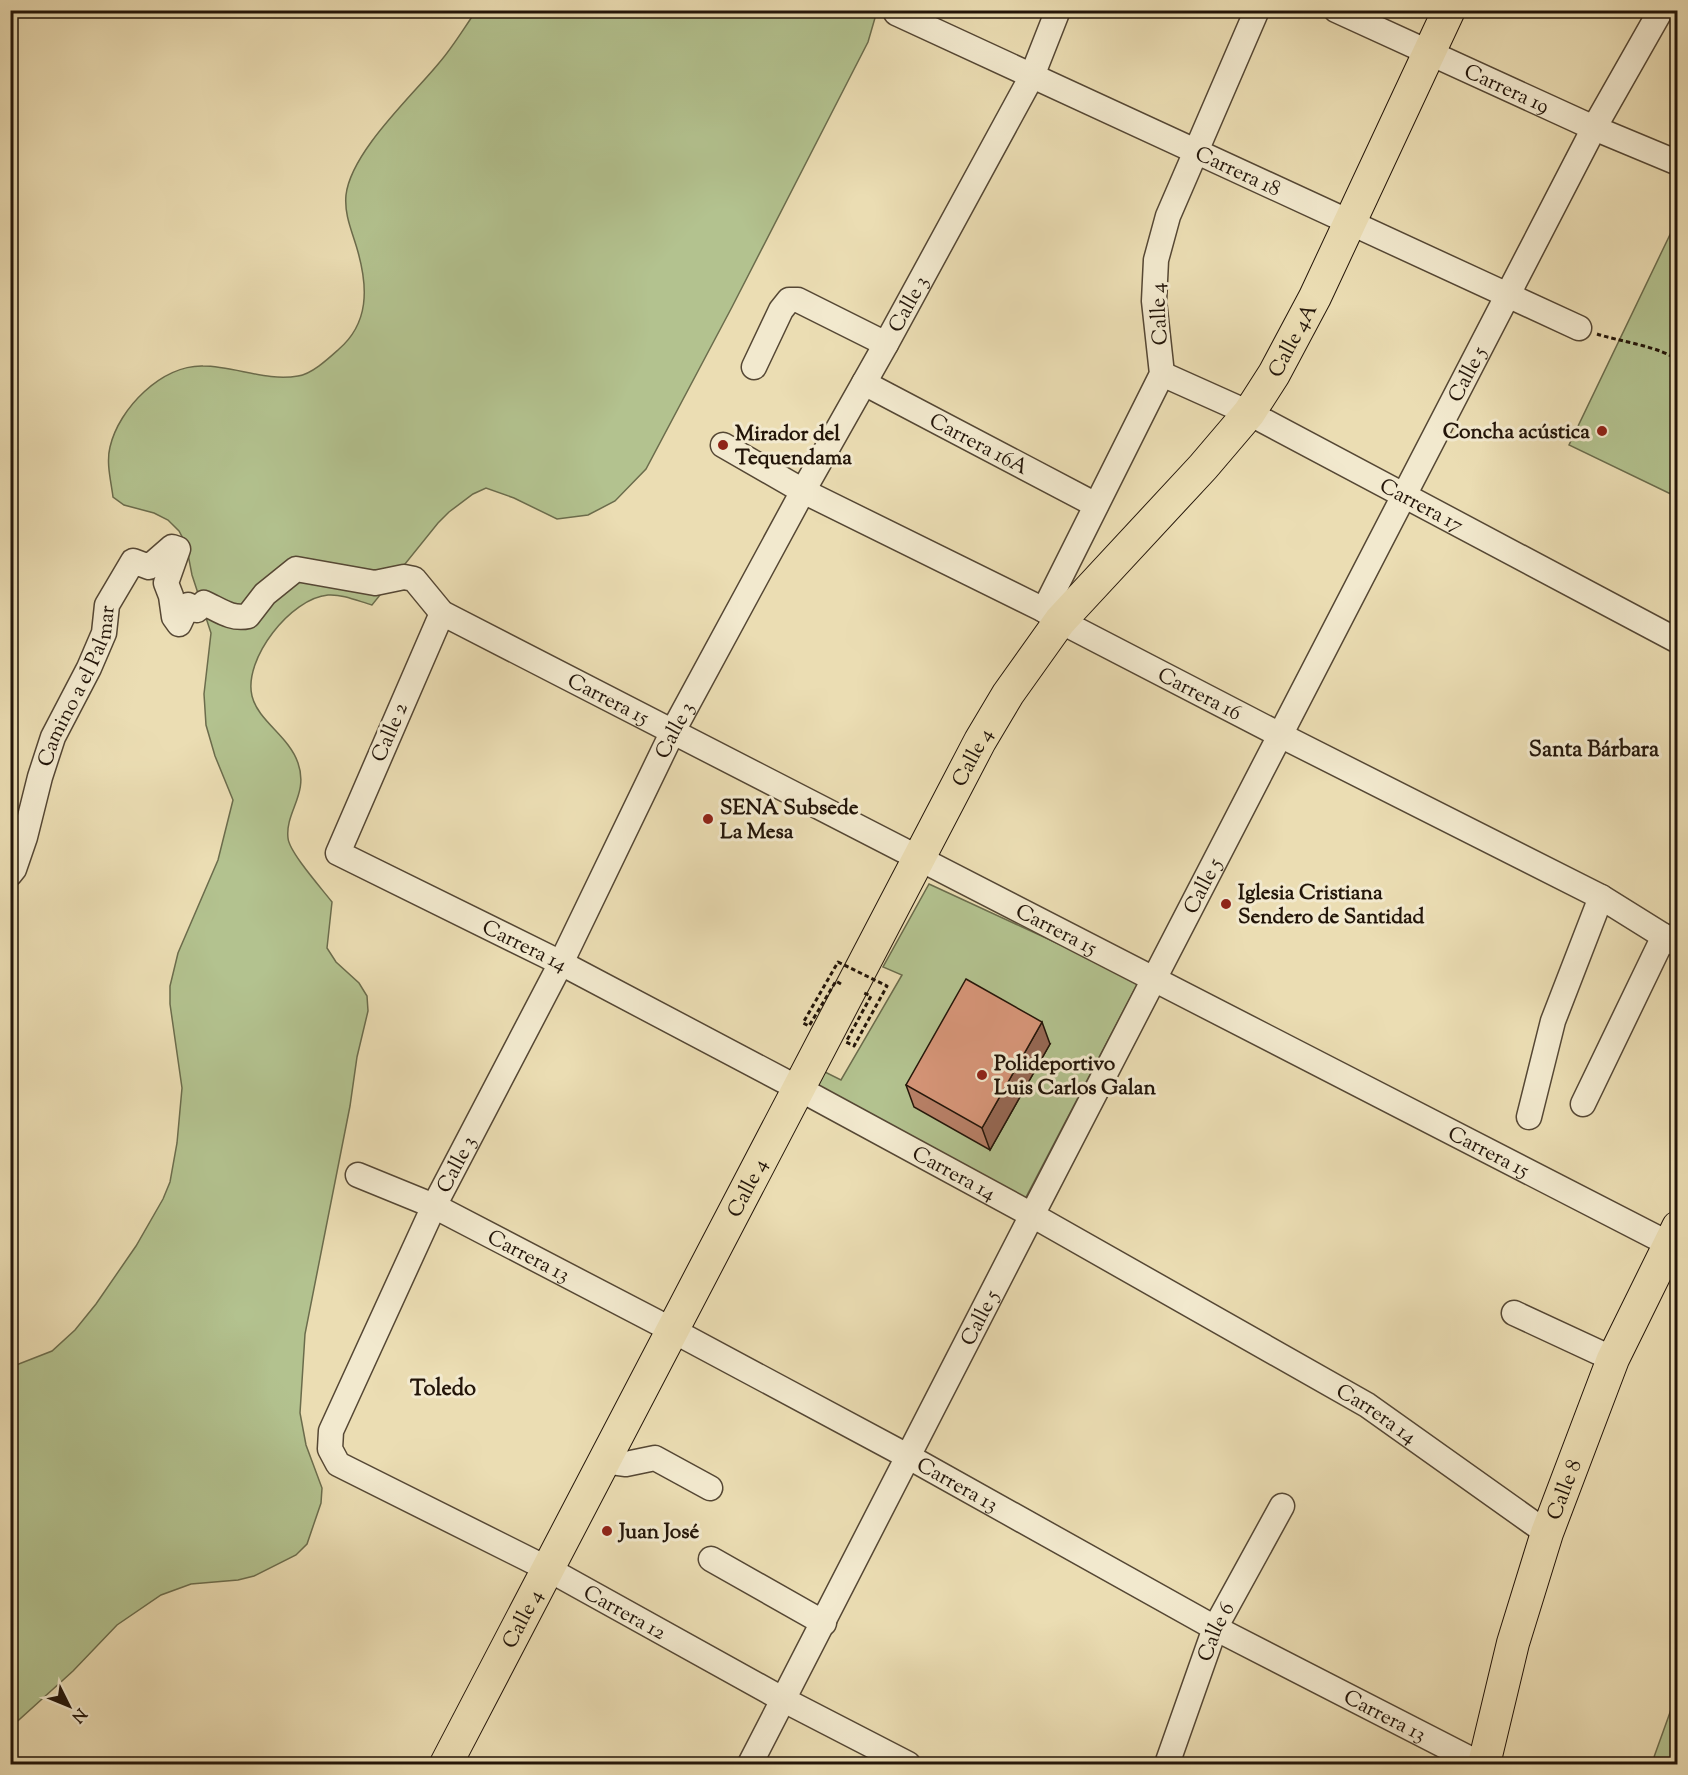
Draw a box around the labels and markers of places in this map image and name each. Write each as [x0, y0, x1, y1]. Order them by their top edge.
place label: Concha acústica [1443, 418, 1590, 448]
place label: Mirador del Tequendama [735, 420, 852, 474]
marker: Concha acústica [1595, 424, 1609, 438]
marker: Mirador del Tequendama [716, 438, 730, 452]
place label: SENA Subsede La Mesa [720, 794, 859, 848]
marker: SENA Subsede La Mesa [701, 812, 715, 826]
place label: Iglesia Cristiana Sendero de Santidad [1238, 879, 1424, 933]
marker: Iglesia Cristiana Sendero de Santidad [1219, 897, 1233, 911]
place label: Polideportivo Luis Carlos Galan [994, 1050, 1156, 1104]
marker: Polideportivo Luis Carlos Galan [975, 1068, 989, 1082]
place label: Juan José [617, 1518, 700, 1548]
marker: Juan José [600, 1524, 614, 1538]

